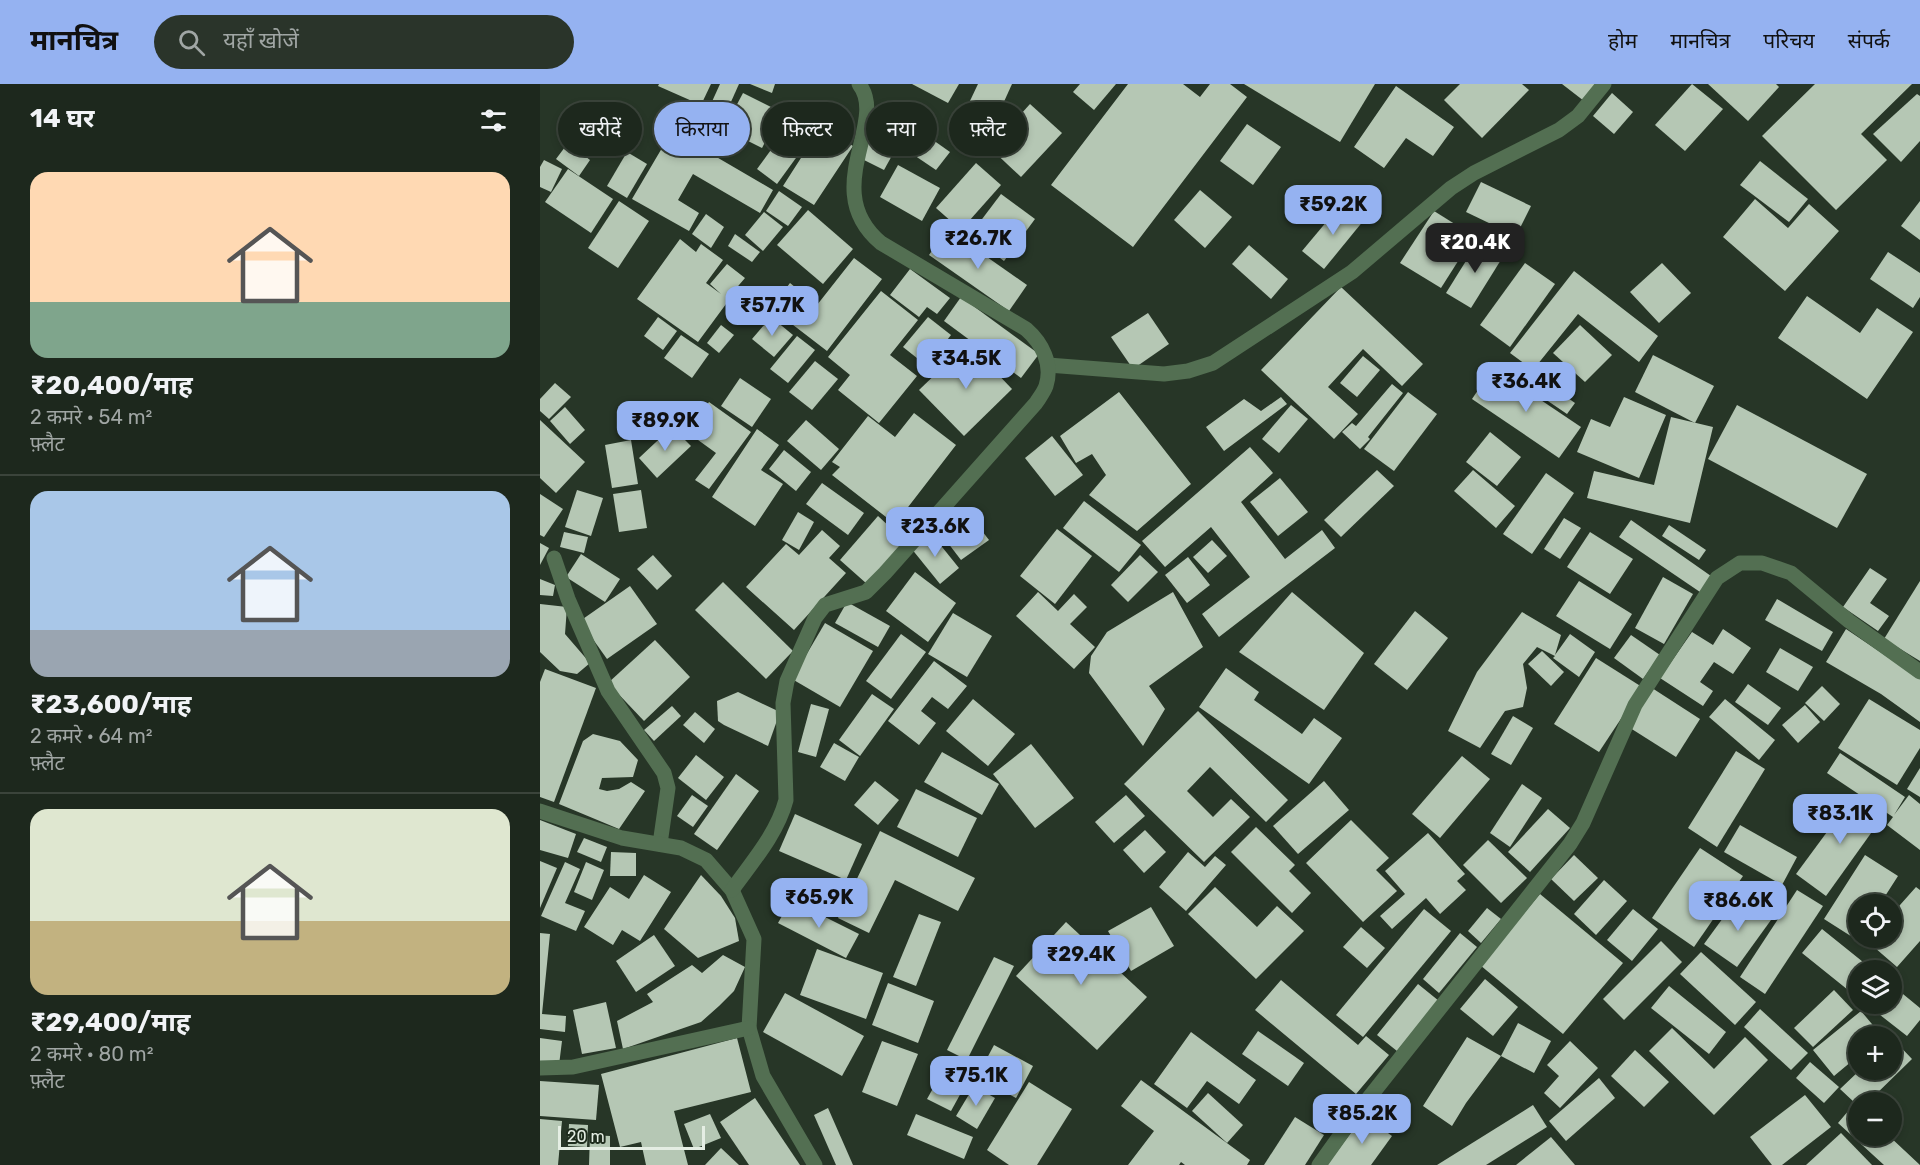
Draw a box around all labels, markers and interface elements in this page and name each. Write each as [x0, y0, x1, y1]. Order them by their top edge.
search box [154, 15, 574, 69]
text: मानचित्र [30, 24, 118, 57]
icon: search [175, 26, 208, 59]
text: यहाँ खोजें [223, 27, 299, 54]
text: होम [1608, 28, 1637, 53]
text: मानचित्र [1670, 28, 1730, 53]
text: परिचय [1763, 28, 1815, 53]
text: संपर्क [1848, 28, 1890, 53]
chip: खरीदें [558, 102, 642, 156]
chip: किराया [654, 102, 750, 156]
chip: फ़िल्टर [762, 102, 854, 156]
chip: नया [866, 102, 937, 156]
chip: फ़्लैट [949, 102, 1027, 156]
text: 14 घर [30, 103, 95, 134]
icon: filters [477, 104, 510, 137]
pin: ₹59.2K [1284, 185, 1382, 236]
text: ₹59.2K [1299, 192, 1367, 216]
icon: home [216, 211, 324, 319]
pin: ₹26.7K [929, 219, 1027, 270]
pin: ₹20.4K [1426, 223, 1524, 274]
text: ₹26.7K [944, 226, 1012, 250]
text: ₹20.4K [1440, 230, 1510, 254]
pin: ₹57.7K [723, 286, 821, 337]
text: ₹57.7K [739, 293, 805, 317]
pin: ₹34.5K [917, 339, 1015, 390]
text: ₹34.5K [931, 346, 1001, 370]
pin: ₹36.4K [1477, 362, 1575, 413]
text: ₹36.4K [1491, 369, 1561, 393]
text: ₹20,400/माह [30, 370, 193, 401]
pin: ₹89.9K [616, 401, 714, 452]
text: 2 कमरे · 54 m² [30, 405, 152, 429]
text: ₹89.9K [631, 408, 699, 432]
text: फ़्लैट [30, 432, 65, 456]
pin: ₹23.6K [886, 507, 984, 558]
text: ₹23.6K [900, 514, 970, 538]
icon: home [216, 530, 324, 638]
text: ₹23,600/माह [30, 689, 192, 720]
text: 2 कमरे · 64 m² [30, 724, 153, 748]
text: फ़्लैट [30, 751, 65, 775]
pin: ₹83.1K [1791, 794, 1889, 845]
text: ₹83.1K [1807, 801, 1873, 825]
icon: home [216, 848, 324, 956]
pin: ₹65.9K [770, 878, 868, 929]
pin: ₹86.6K [1689, 881, 1787, 932]
text: ₹65.9K [785, 885, 853, 909]
text: ₹86.6K [1703, 888, 1773, 912]
map controls [1848, 894, 1902, 1146]
button: locate [1848, 894, 1902, 948]
pin: ₹29.4K [1032, 935, 1130, 986]
text: ₹29.4K [1046, 942, 1116, 966]
button: layers [1848, 960, 1902, 1014]
text: ₹29,400/माह [30, 1007, 191, 1038]
button: + [1848, 1026, 1902, 1080]
text: 2 कमरे · 80 m² [30, 1042, 153, 1066]
pin: ₹75.1K [927, 1056, 1025, 1107]
text: ₹75.1K [944, 1063, 1008, 1087]
text: फ़्लैट [30, 1069, 65, 1093]
button: − [1848, 1092, 1902, 1146]
pin: ₹85.2K [1313, 1094, 1411, 1145]
text: ₹85.2K [1327, 1101, 1397, 1125]
scale bar [558, 1123, 705, 1150]
text: 20 m [567, 1127, 605, 1146]

